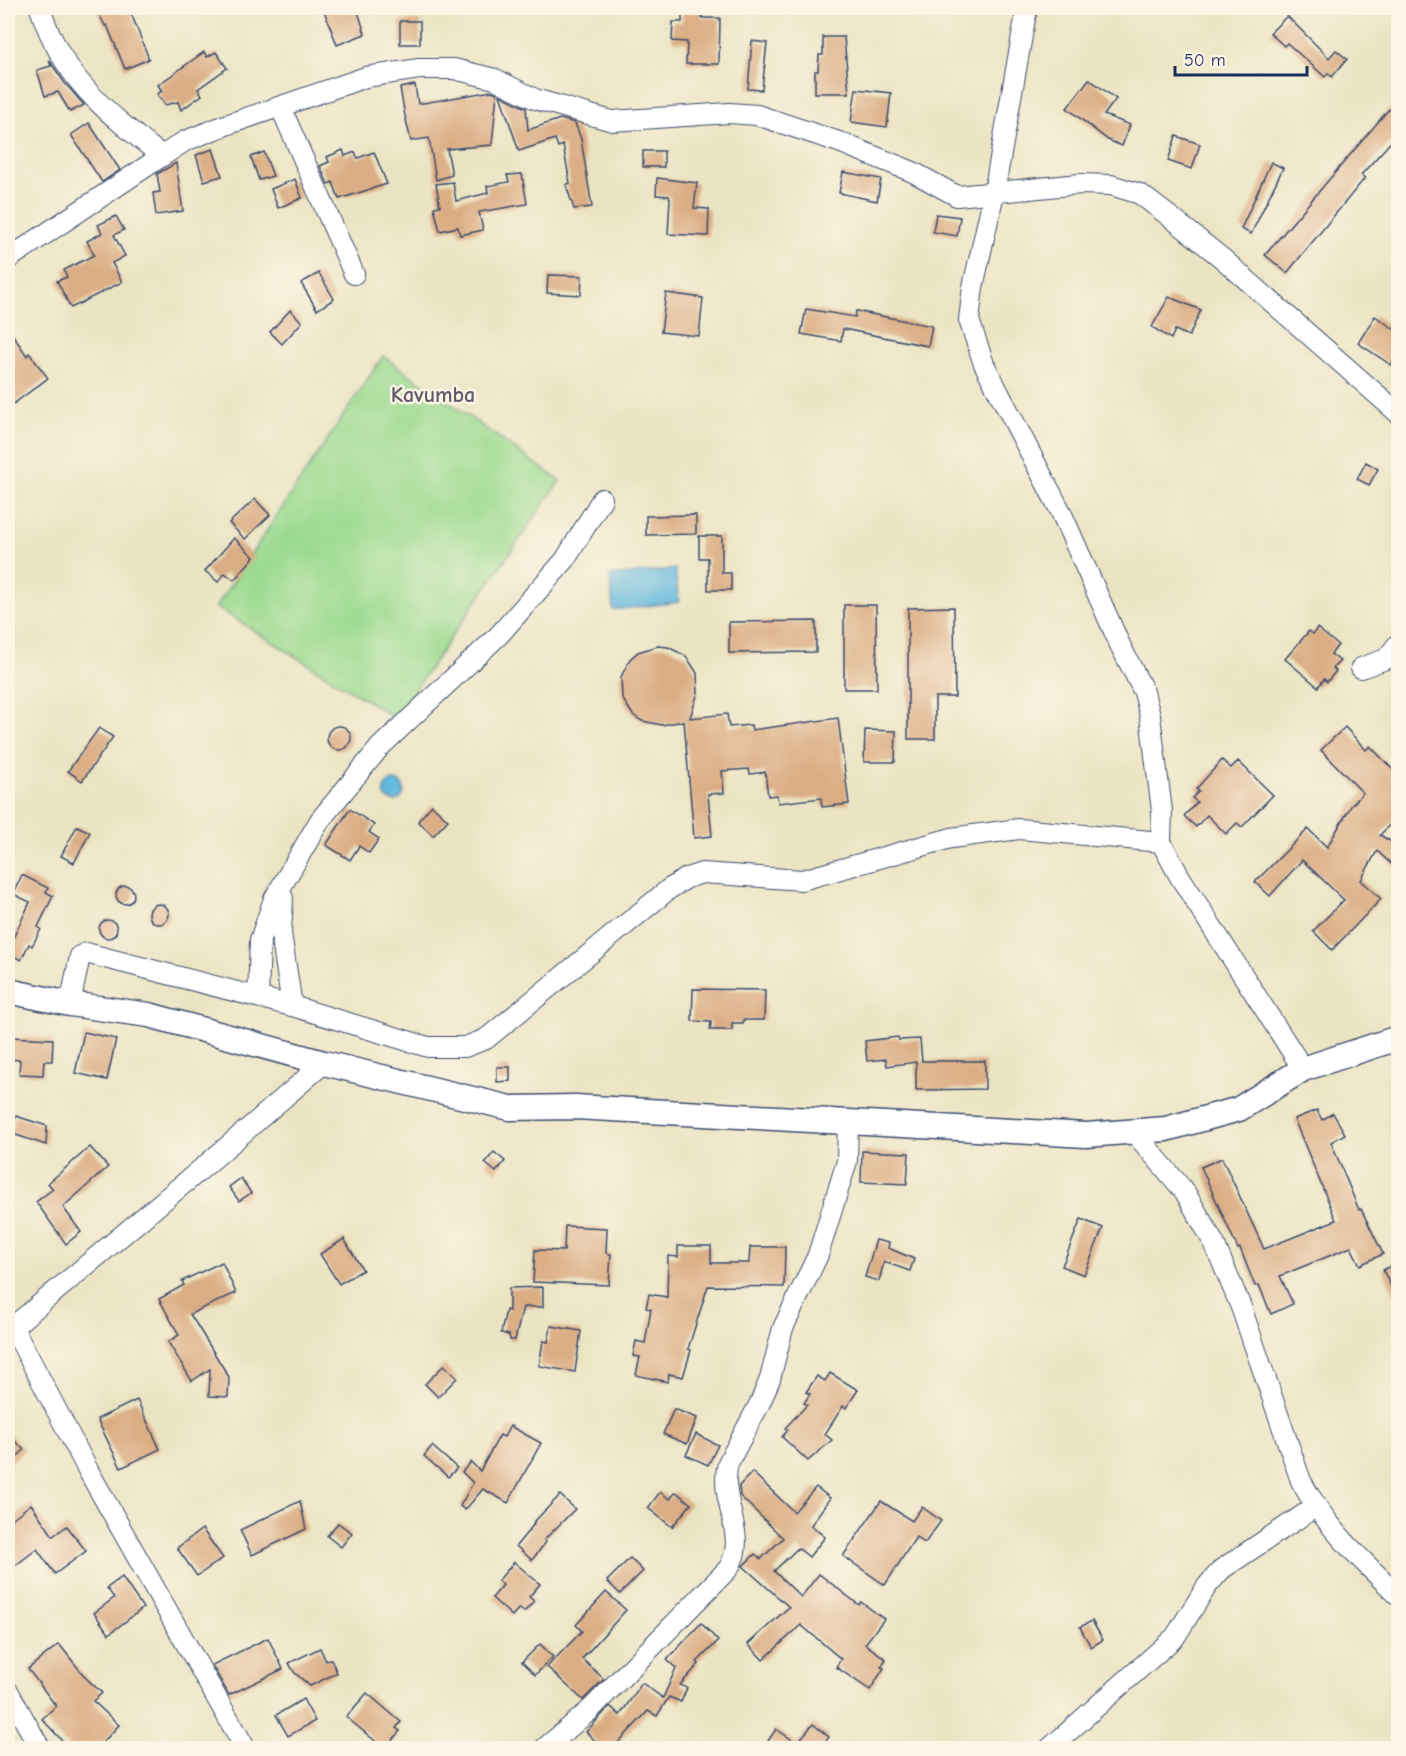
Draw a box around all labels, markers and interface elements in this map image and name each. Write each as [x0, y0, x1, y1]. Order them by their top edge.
scale bar [1175, 39, 1307, 77]
text: 50 m [1184, 50, 1226, 71]
district label: Kavumba [391, 382, 475, 408]

